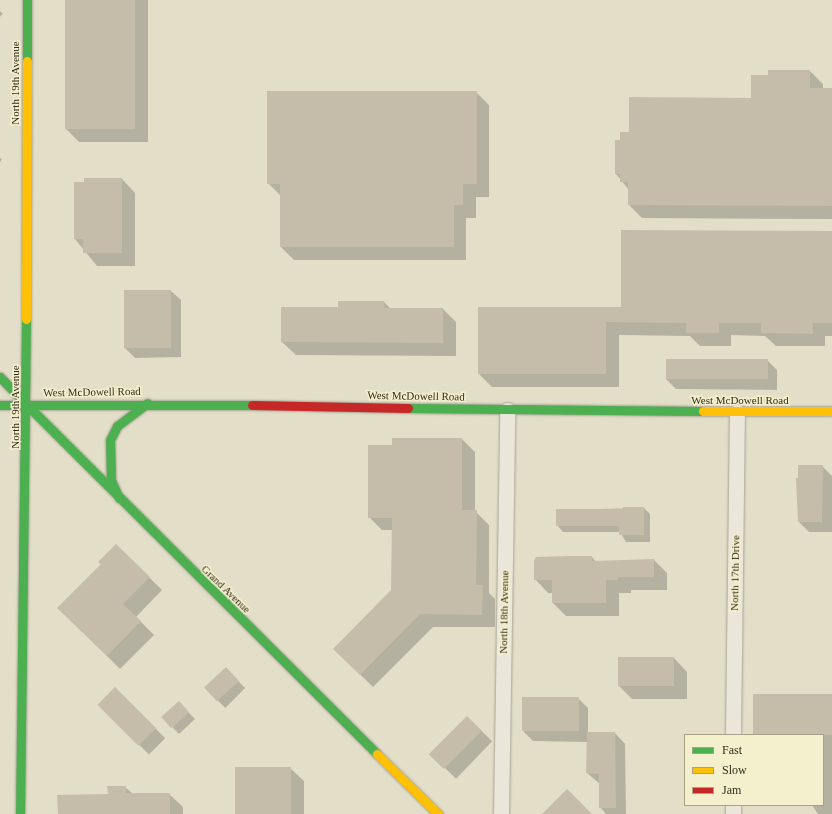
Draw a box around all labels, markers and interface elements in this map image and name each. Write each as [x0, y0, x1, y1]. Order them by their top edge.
street label: North 19th Avenue [8, 41, 22, 125]
street label: North 19th Avenue [8, 365, 22, 449]
street label: West McDowell Road [43, 385, 141, 399]
street label: West McDowell Road [367, 389, 465, 403]
street label: West McDowell Road [691, 393, 789, 407]
street label: North 17th Drive [728, 535, 742, 611]
street label: Grand Avenue [199, 562, 253, 616]
street label: North 18th Avenue [497, 570, 511, 654]
legend [684, 734, 824, 806]
text: Fast [722, 743, 742, 757]
text: Slow [722, 763, 747, 777]
text: Jam [722, 783, 741, 797]

